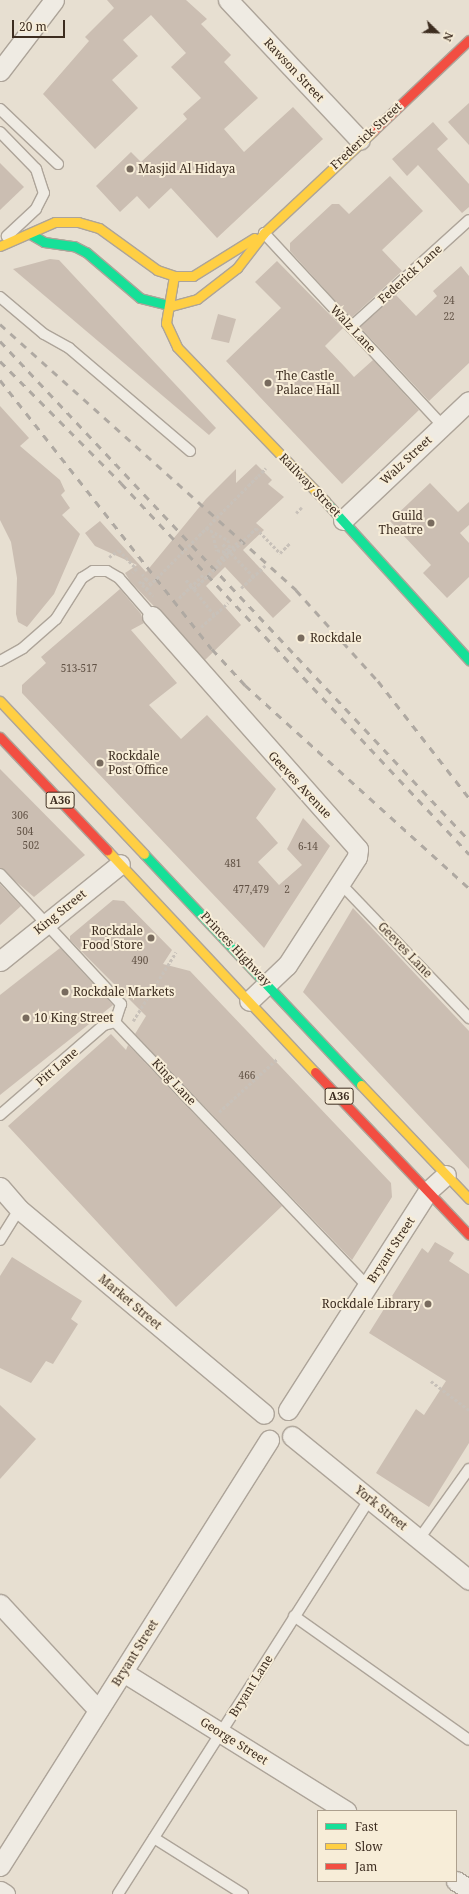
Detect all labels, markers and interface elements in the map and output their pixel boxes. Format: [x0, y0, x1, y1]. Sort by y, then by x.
scale bar [14, 12, 67, 38]
north arrow [417, 12, 457, 52]
text: 20 m [19, 18, 47, 35]
text: N [440, 30, 457, 44]
street label: Rawson Street [261, 35, 327, 105]
street label: Frederick Street [327, 99, 405, 173]
place label: Masjid Al Hidaya [138, 162, 235, 176]
marker: Masjid Al Hidaya [125, 164, 135, 174]
street label: Federick Lane [375, 242, 445, 306]
house number: 24 [443, 295, 455, 307]
street label: Walz Lane [327, 302, 379, 356]
house number: 22 [443, 311, 455, 323]
place label: The Castle Palace Hall [276, 369, 340, 397]
marker: The Castle Palace Hall [263, 378, 273, 388]
street label: Walz Street [377, 433, 435, 487]
street label: Railway Street [276, 450, 344, 520]
place label: Guild Theatre [379, 509, 423, 537]
marker: Guild Theatre [426, 518, 436, 528]
place label: Rockdale [310, 631, 362, 645]
marker: Rockdale [295, 632, 307, 644]
house number: 513-517 [61, 663, 97, 675]
place label: Rockdale Post Office [108, 749, 168, 777]
street label: Geeves Avenue [265, 749, 335, 821]
marker: Rockdale Post Office [95, 758, 105, 768]
road number: A36 [45, 791, 75, 809]
house number: 306 [12, 810, 28, 822]
house number: 504 [17, 826, 33, 838]
house number: 502 [23, 840, 39, 852]
house number: 6-14 [298, 841, 318, 853]
house number: 481 [225, 858, 241, 870]
house number: 477,479 [233, 884, 269, 896]
house number: 2 [284, 884, 290, 896]
street label: King Street [31, 887, 89, 937]
street label: Princes Highway [198, 909, 274, 989]
street label: Geeves Lane [375, 919, 435, 981]
place label: Rockdale Food Store [82, 924, 143, 952]
marker: Rockdale Food Store [146, 933, 156, 943]
house number: 490 [132, 955, 148, 967]
place label: Rockdale Markets [73, 985, 174, 999]
marker: Rockdale Markets [60, 987, 70, 997]
place label: 10 King Street [34, 1011, 114, 1025]
marker: 10 King Street [21, 1013, 31, 1023]
street label: Pitt Lane [33, 1045, 81, 1089]
street label: King Lane [149, 1056, 199, 1108]
house number: 466 [239, 1070, 255, 1082]
road number: A36 [324, 1087, 354, 1105]
street label: Bryant Street [364, 1214, 418, 1286]
street label: Market Street [96, 1272, 164, 1332]
place label: Rockdale Library [322, 1297, 420, 1311]
marker: Rockdale Library [423, 1299, 433, 1309]
street label: York Street [352, 1483, 410, 1533]
street label: Bryant Street [109, 1617, 161, 1689]
street label: Bryant Lane [226, 1652, 276, 1720]
street label: George Street [198, 1714, 270, 1768]
legend [317, 1810, 457, 1882]
text: Fast [355, 1818, 378, 1835]
text: Slow [355, 1838, 383, 1855]
text: Jam [355, 1858, 377, 1875]

